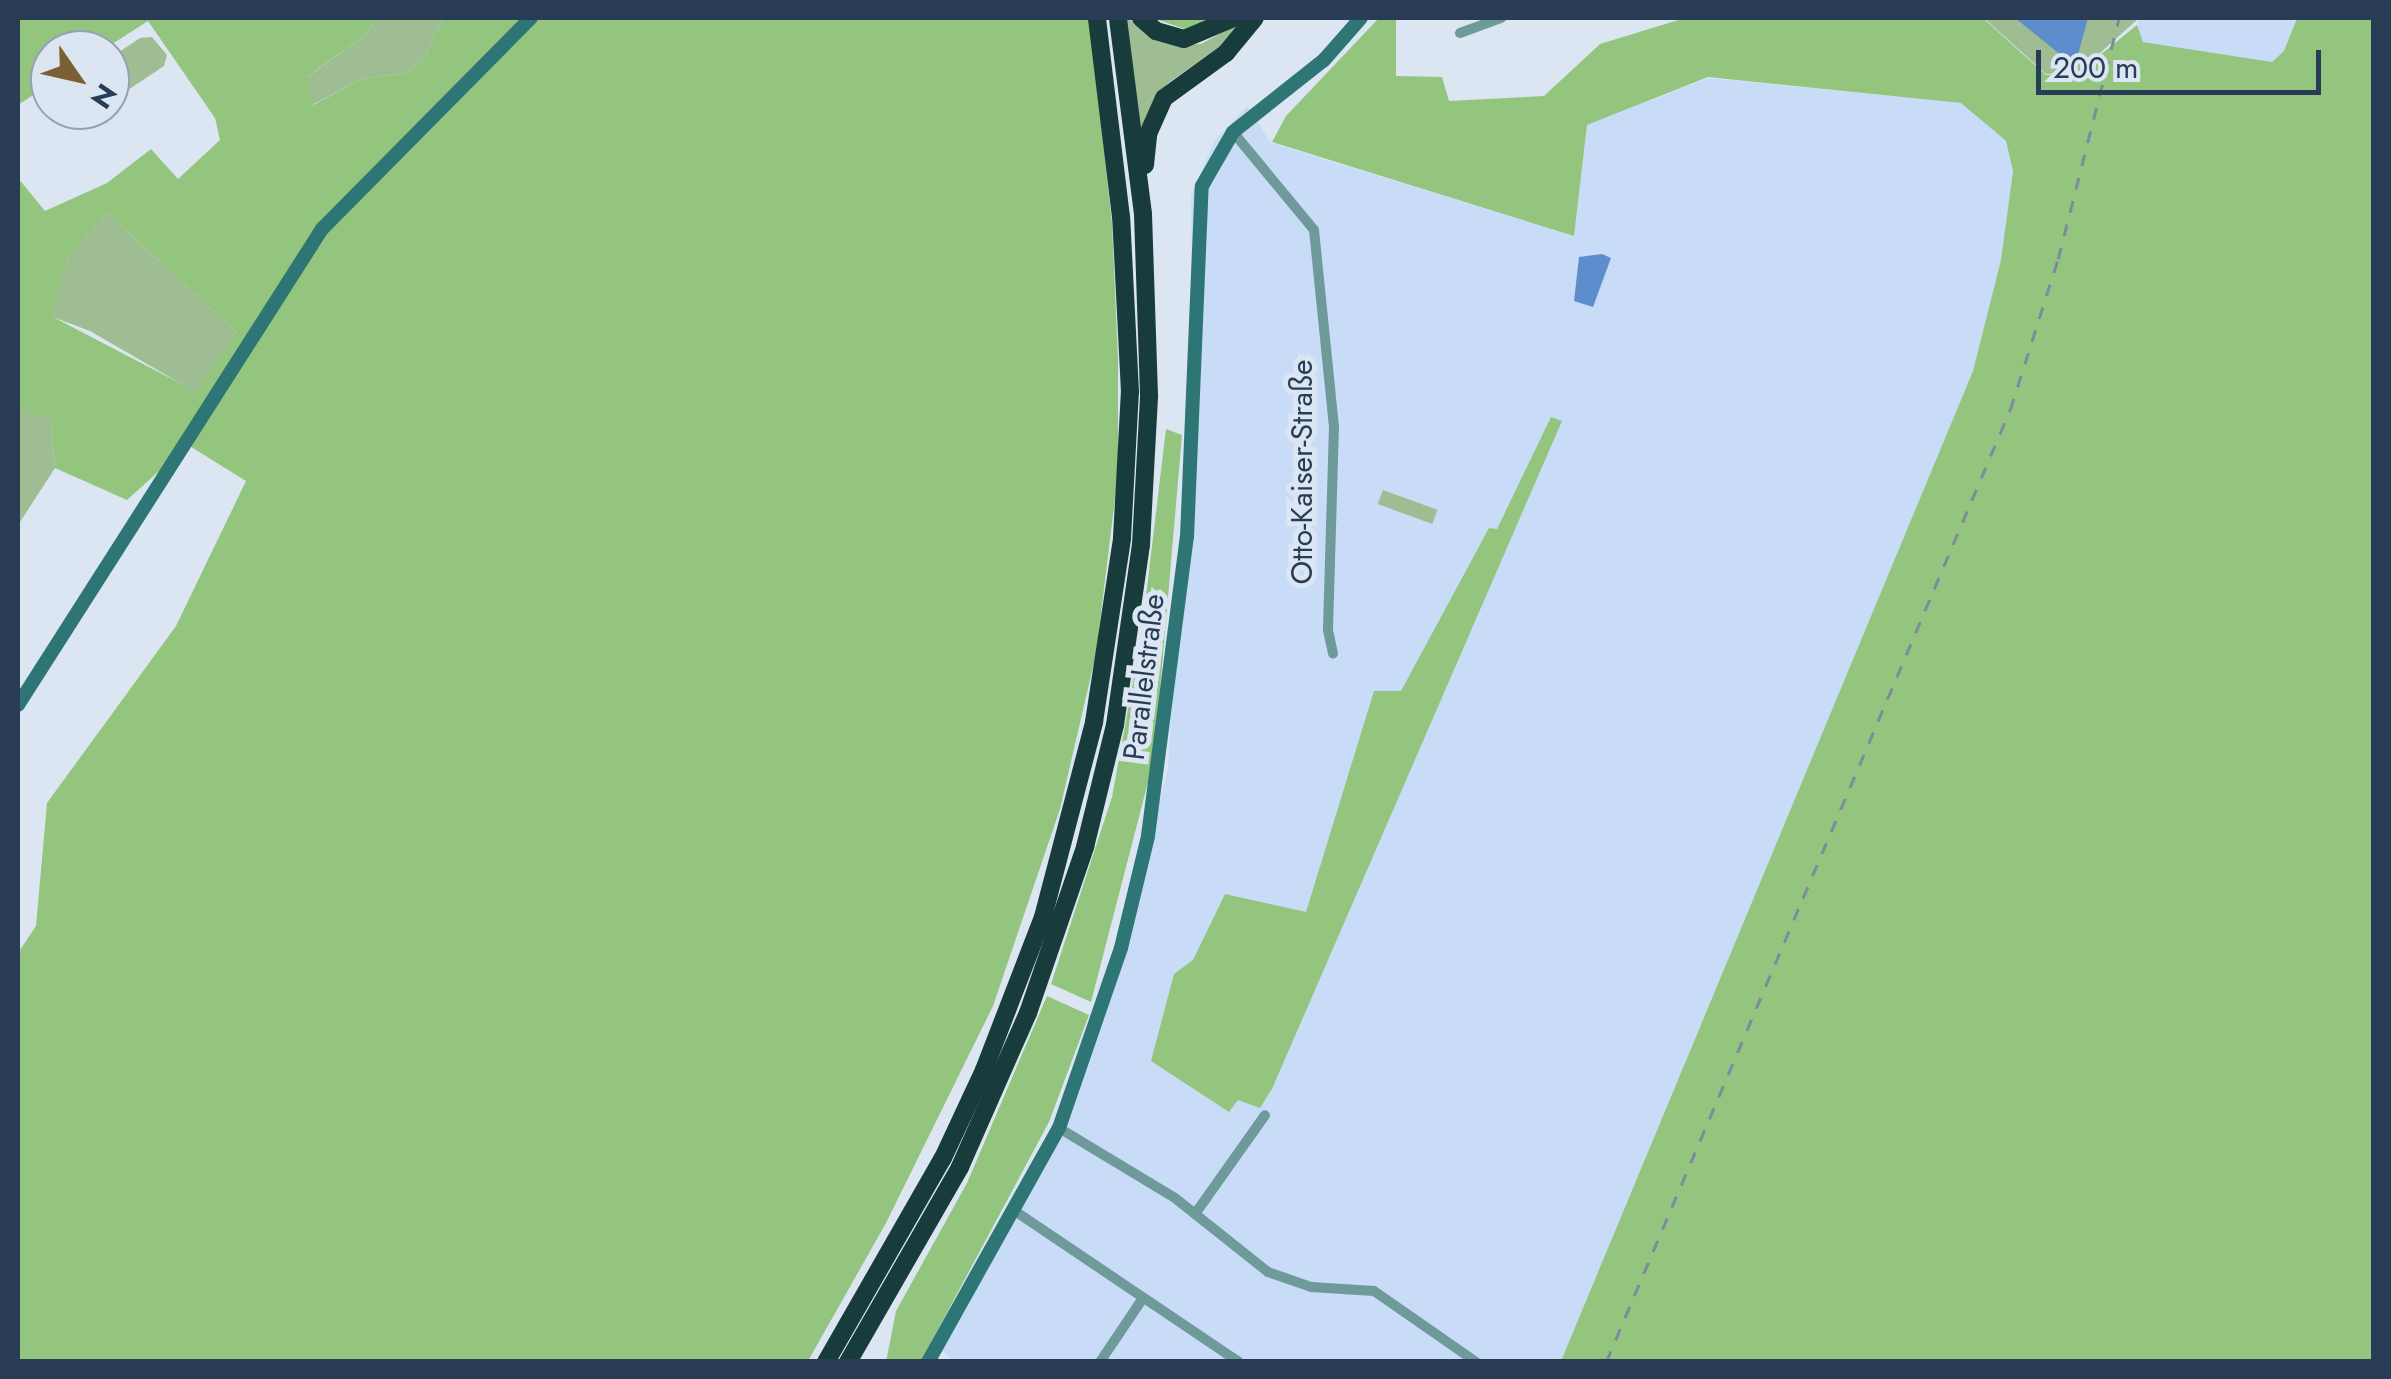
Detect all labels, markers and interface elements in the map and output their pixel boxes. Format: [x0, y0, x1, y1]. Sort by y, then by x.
north arrow [30, 30, 130, 130]
scale bar [2041, 30, 2326, 92]
text: 200 m [2053, 46, 2138, 89]
text: N [80, 75, 127, 117]
street label: Otto-Kaiser-Straße [1284, 360, 1320, 584]
street label: Parallelstraße [1116, 592, 1172, 762]

